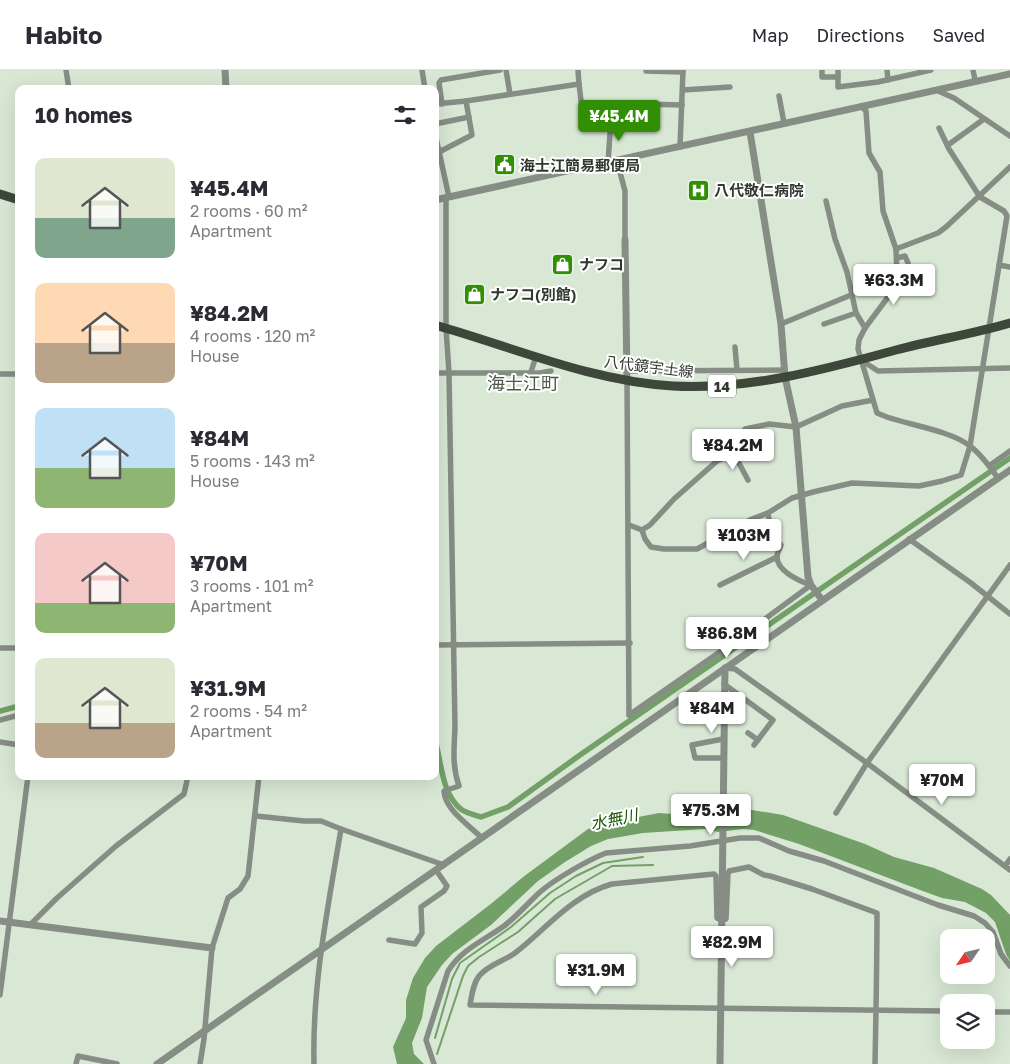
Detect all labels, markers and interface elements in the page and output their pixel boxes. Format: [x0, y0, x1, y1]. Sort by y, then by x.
text: Habito [25, 20, 103, 49]
text: Map [752, 24, 788, 46]
text: Directions [816, 24, 904, 46]
text: Saved [932, 24, 985, 46]
pin: ¥45.4M [578, 100, 660, 142]
icon: filters [391, 101, 419, 129]
text: 10 homes [35, 102, 133, 128]
text: ¥45.4M [589, 106, 649, 126]
public building icon: 海士江簡易郵便局 [492, 153, 516, 177]
place label: 海士江簡易郵便局 [520, 156, 640, 174]
text: ¥45.4M [190, 175, 268, 201]
icon: home [75, 178, 135, 238]
hospital icon: 八代敬仁病院 [686, 178, 710, 202]
place label: 八代敬仁病院 [714, 181, 804, 199]
text: 2 rooms · 60 m² [190, 201, 308, 221]
text: Apartment [190, 221, 272, 241]
shop icon: ナフコ [551, 252, 575, 276]
place label: ナフコ [579, 255, 624, 273]
pin: ¥63.3M [853, 264, 935, 306]
text: ¥63.3M [864, 270, 924, 290]
shop icon: ナフコ(別館) [462, 282, 486, 306]
place label: ナフコ(別館) [490, 285, 576, 303]
text: ¥84.2M [190, 300, 269, 326]
icon: home [75, 303, 135, 363]
text: 4 rooms · 120 m² [190, 326, 315, 346]
text: House [190, 346, 239, 366]
street label: 八代鏡宇土線 [603, 352, 695, 380]
district label: 海士江町 [487, 372, 559, 394]
road number: 14 [708, 374, 736, 398]
text: ¥84M [190, 425, 249, 451]
icon: home [75, 428, 135, 488]
pin: ¥84.2M [692, 428, 774, 471]
text: ¥84.2M [703, 435, 763, 455]
text: 5 rooms · 143 m² [190, 451, 315, 471]
text: House [190, 471, 239, 491]
pin: ¥103M [709, 518, 779, 561]
text: ¥103M [717, 525, 771, 545]
text: ¥70M [190, 550, 248, 576]
icon: home [75, 553, 135, 613]
text: 3 rooms · 101 m² [190, 576, 313, 596]
text: Apartment [190, 596, 272, 616]
pin: ¥86.8M [686, 616, 768, 659]
text: ¥86.8M [697, 623, 757, 643]
text: ¥31.9M [190, 675, 266, 701]
icon: home [75, 678, 135, 738]
pin: ¥84M [682, 692, 742, 734]
text: ¥84M [689, 698, 735, 718]
text: 2 rooms · 54 m² [190, 701, 307, 721]
text: Apartment [190, 721, 272, 741]
pin: ¥70M [912, 764, 972, 806]
text: ¥70M [920, 770, 964, 790]
pin: ¥75.3M [670, 794, 752, 836]
text: ¥75.3M [682, 800, 740, 820]
water label: 水無川 [588, 804, 642, 834]
pin: ¥82.9M [691, 926, 773, 968]
north arrow [940, 929, 995, 984]
map controls [940, 929, 995, 1049]
text: ¥82.9M [702, 932, 762, 952]
pin: ¥31.9M [555, 954, 637, 996]
text: ¥31.9M [567, 960, 625, 980]
button: layers [940, 994, 995, 1049]

